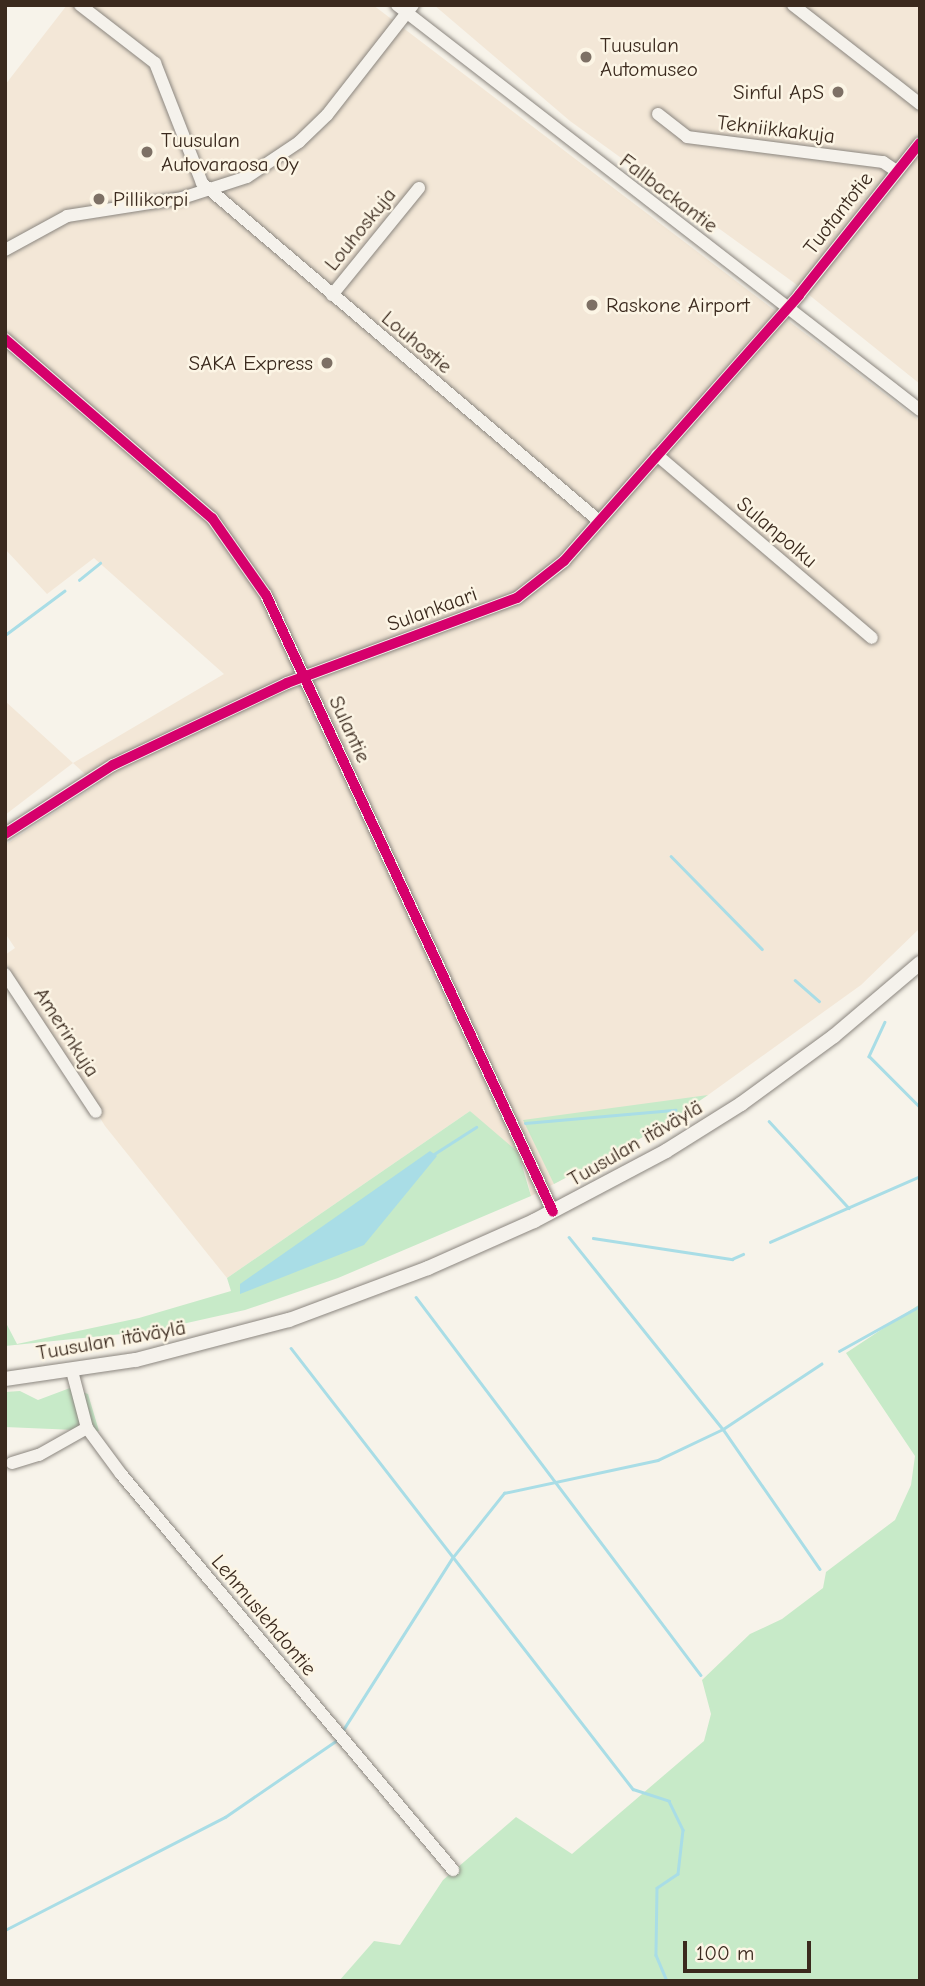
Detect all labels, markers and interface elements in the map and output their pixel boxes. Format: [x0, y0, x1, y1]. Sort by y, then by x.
place label: Tuusulan Automuseo [600, 32, 698, 82]
marker: Tuusulan Automuseo [578, 49, 594, 65]
place label: Sinful ApS [733, 79, 824, 105]
marker: Sinful ApS [830, 84, 846, 100]
street label: Tekniikkakuja [716, 109, 836, 149]
place label: Tuusulan Autovaraosa Oy [161, 127, 299, 177]
marker: Tuusulan Autovaraosa Oy [139, 144, 155, 160]
street label: Fallbackantie [615, 148, 723, 238]
street label: Tuotantotie [798, 167, 878, 259]
street label: Louhoskuja [319, 182, 401, 276]
place label: Pillikorpi [113, 186, 189, 212]
marker: Pillikorpi [91, 191, 107, 207]
place label: Raskone Airport [606, 292, 750, 318]
marker: Raskone Airport [584, 297, 600, 313]
street label: Louhostie [377, 305, 457, 379]
place label: SAKA Express [189, 350, 313, 376]
marker: SAKA Express [319, 355, 335, 371]
street label: Sulanpolku [732, 491, 822, 573]
street label: Sulankaari [384, 581, 480, 637]
street label: Sulantie [324, 692, 376, 766]
street label: Amerinkuja [29, 983, 105, 1081]
street label: Tuusulan itäväylä [563, 1094, 707, 1192]
street label: Tuusulan itäväylä [34, 1314, 188, 1366]
street label: Lehmuslehdontie [206, 1549, 322, 1681]
scale bar [687, 1926, 815, 1970]
text: 100 m [696, 1941, 754, 1965]

